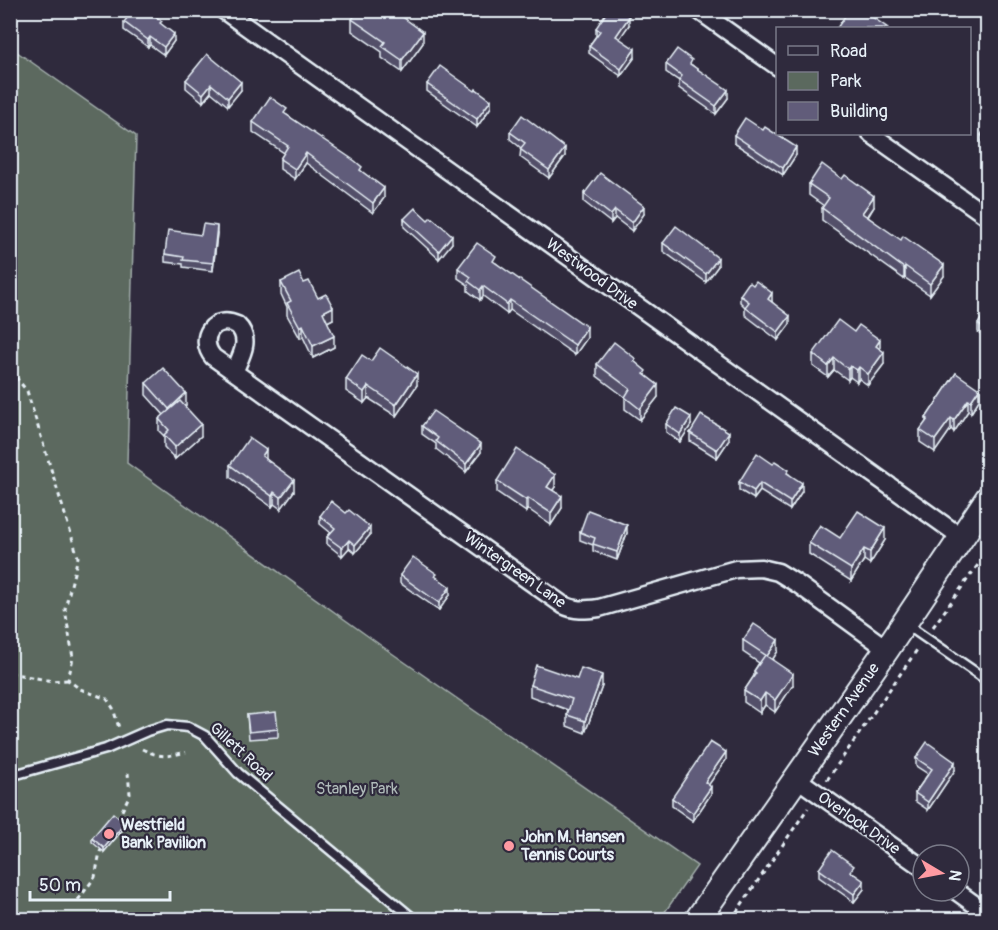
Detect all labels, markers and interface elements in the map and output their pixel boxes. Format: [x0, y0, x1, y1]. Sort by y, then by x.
legend [776, 27, 971, 135]
text: Road [830, 40, 867, 63]
text: Park [830, 70, 862, 93]
text: Building [830, 100, 888, 123]
street label: Westwood Drive [542, 234, 642, 314]
street label: Wintergreen Lane [460, 527, 570, 613]
street label: Western Avenue [804, 659, 884, 761]
street label: Gillett Road [205, 718, 277, 786]
park label: Stanley Park [316, 779, 398, 799]
street label: Overlook Drive [814, 787, 904, 859]
place label: Westfield Bank Pavilion [121, 815, 206, 853]
marker: Westfield Bank Pavilion [102, 827, 116, 841]
place label: John M. Hansen Tennis Courts [520, 827, 625, 865]
marker: John M. Hansen Tennis Courts [502, 839, 516, 853]
north arrow [911, 843, 971, 903]
scale bar [30, 864, 170, 902]
text: N [944, 868, 966, 883]
text: 50 m [39, 874, 81, 897]

